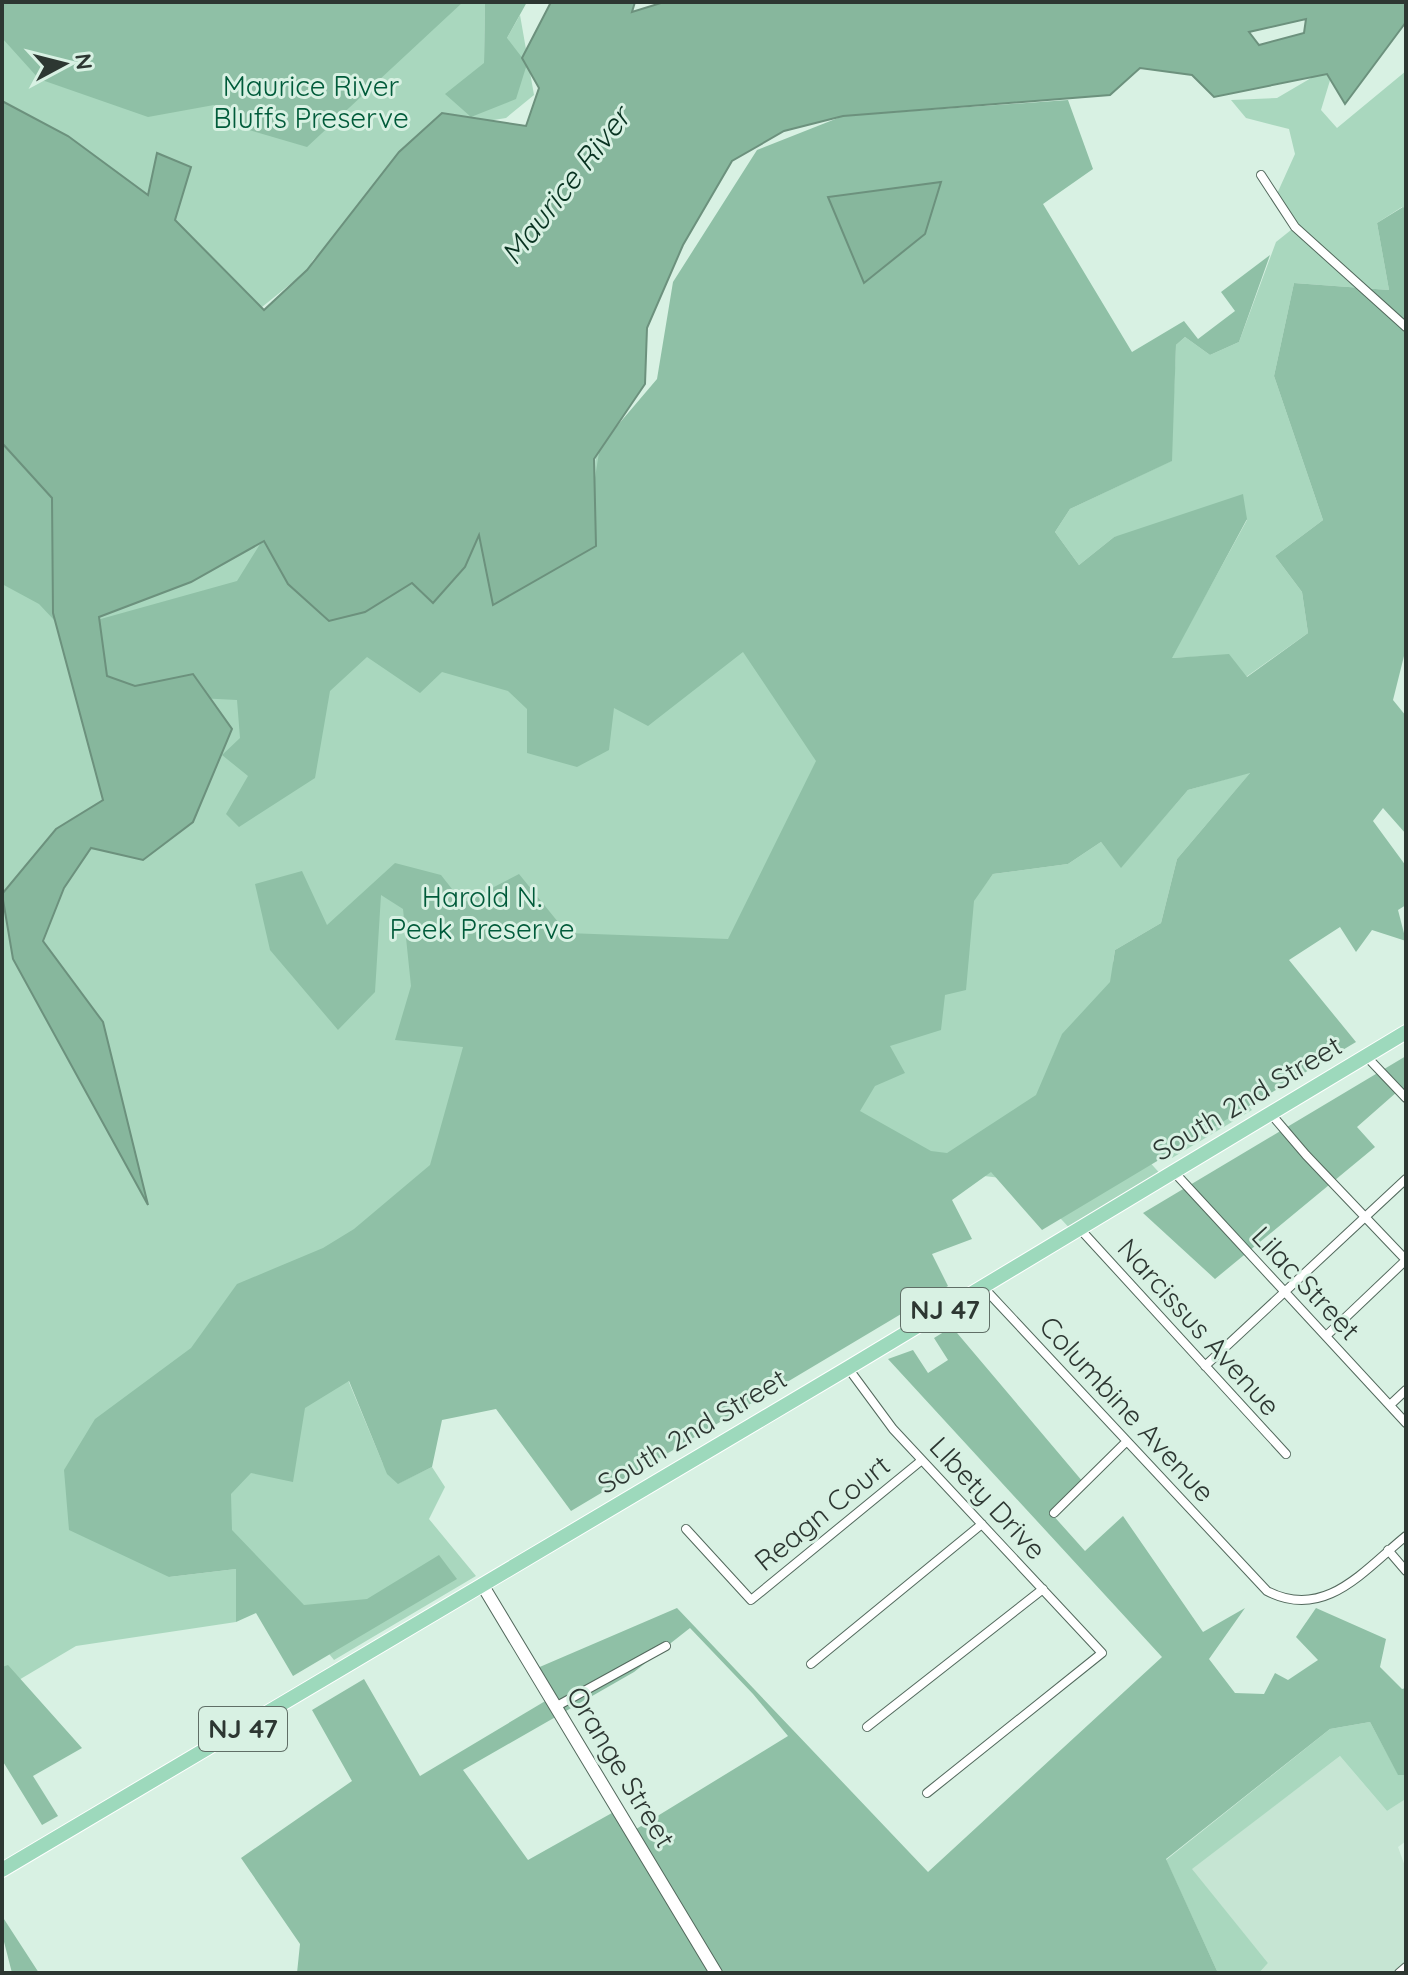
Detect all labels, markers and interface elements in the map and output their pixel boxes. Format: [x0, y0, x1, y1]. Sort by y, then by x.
north arrow [24, 24, 104, 104]
text: N [69, 52, 99, 71]
park label: Maurice River Bluffs Preserve [213, 68, 409, 135]
water label: Maurice River [492, 96, 641, 272]
park label: Harold N. Peek Preserve [390, 879, 574, 946]
street label: South 2nd Street [1146, 1027, 1348, 1168]
street label: Lilac Street [1245, 1218, 1368, 1347]
street label: Narcissus Avenue [1111, 1231, 1288, 1423]
road number: NJ 47 [901, 1288, 989, 1332]
street label: Columbine Avenue [1032, 1308, 1222, 1509]
street label: South 2nd Street [591, 1360, 793, 1501]
street label: LIbety Drive [923, 1429, 1054, 1566]
street label: Reagn Court [747, 1447, 897, 1578]
street label: Orange Street [560, 1680, 683, 1854]
road number: NJ 47 [199, 1707, 287, 1751]

